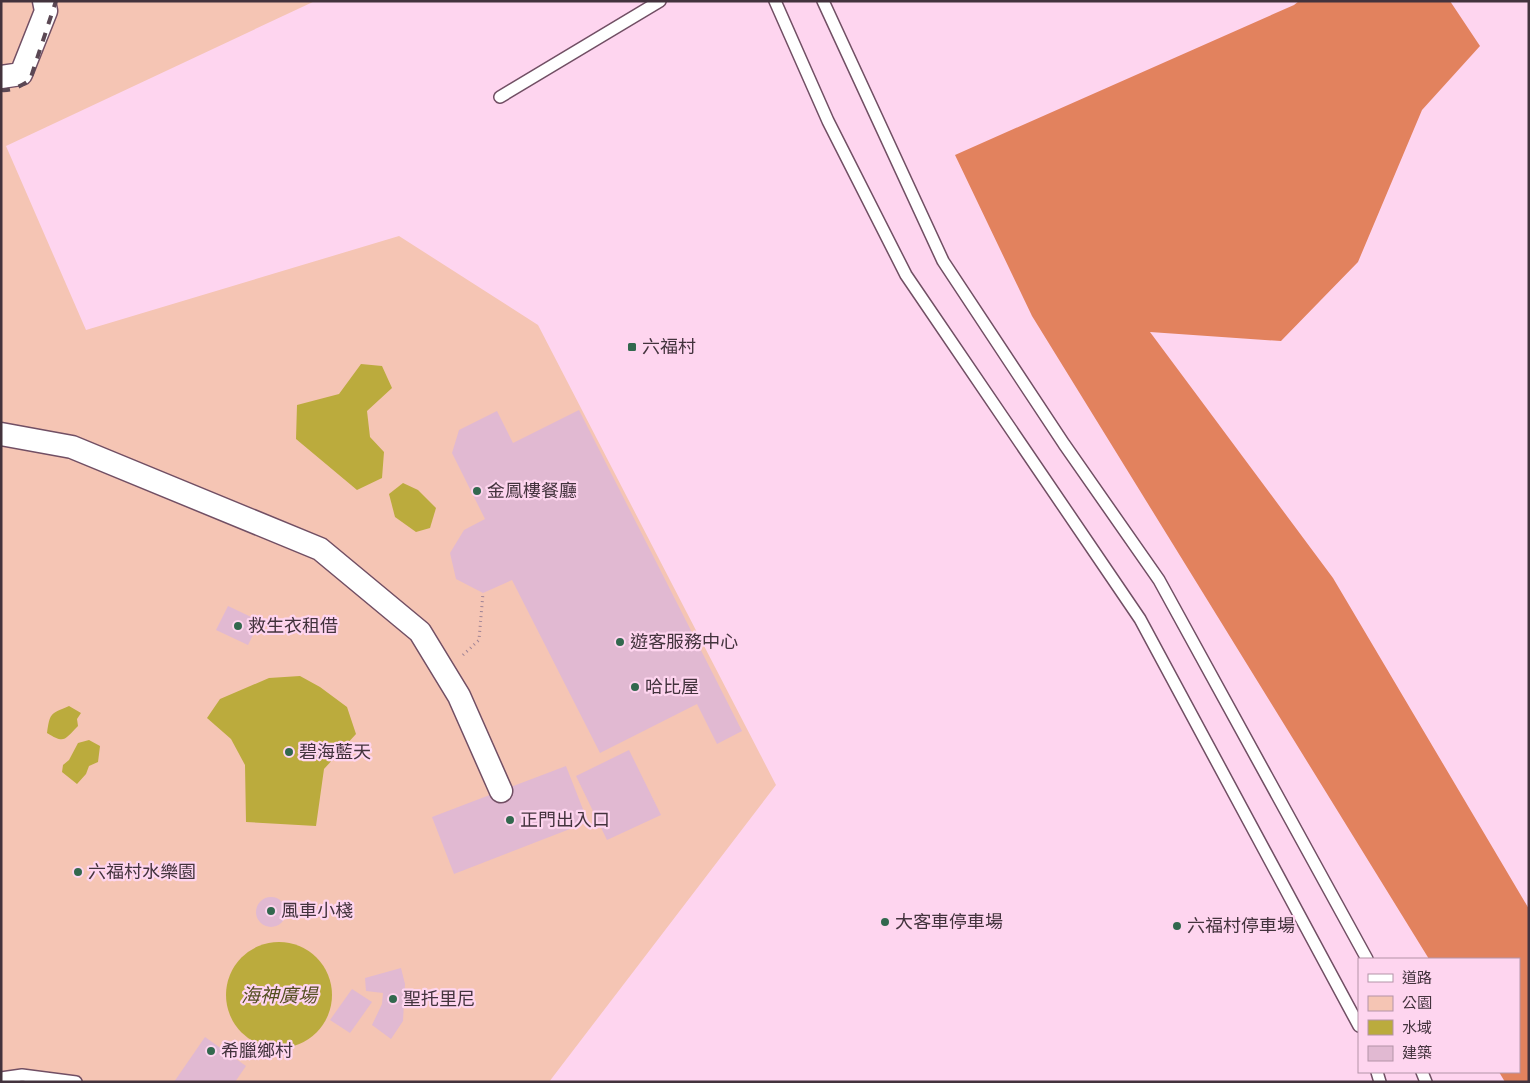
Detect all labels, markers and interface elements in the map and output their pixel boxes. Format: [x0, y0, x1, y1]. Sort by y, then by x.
place label: 六福村 [642, 337, 696, 357]
marker: 六福村 [626, 341, 638, 353]
place label: 金鳳樓餐廳 [487, 481, 577, 501]
marker: 金鳳樓餐廳 [471, 485, 483, 497]
place label: 救生衣租借 [248, 616, 338, 636]
marker: 救生衣租借 [232, 620, 244, 632]
place label: 遊客服務中心 [630, 632, 738, 652]
marker: 遊客服務中心 [614, 636, 626, 648]
place label: 哈比屋 [645, 677, 699, 697]
marker: 哈比屋 [629, 681, 641, 693]
place label: 碧海藍天 [299, 742, 371, 762]
marker: 碧海藍天 [283, 746, 295, 758]
place label: 正門出入口 [520, 810, 610, 830]
marker: 正門出入口 [504, 814, 516, 826]
place label: 六福村水樂園 [88, 862, 196, 882]
marker: 六福村水樂園 [72, 866, 84, 878]
place label: 風車小棧 [281, 901, 353, 921]
marker: 風車小棧 [265, 905, 277, 917]
place label: 大客車停車場 [895, 912, 1003, 932]
marker: 大客車停車場 [879, 916, 891, 928]
place label: 六福村停車場 [1187, 916, 1295, 936]
marker: 六福村停車場 [1171, 920, 1183, 932]
legend [1358, 958, 1520, 1073]
text: 道路 [1402, 970, 1432, 986]
water label: 海神廣場 [241, 985, 319, 1006]
place label: 聖托里尼 [403, 989, 475, 1009]
marker: 聖托里尼 [387, 993, 399, 1005]
text: 公園 [1402, 995, 1432, 1011]
text: 水域 [1402, 1020, 1432, 1036]
place label: 希臘鄉村 [221, 1041, 293, 1061]
marker: 希臘鄉村 [205, 1045, 217, 1057]
text: 建築 [1402, 1045, 1432, 1061]

